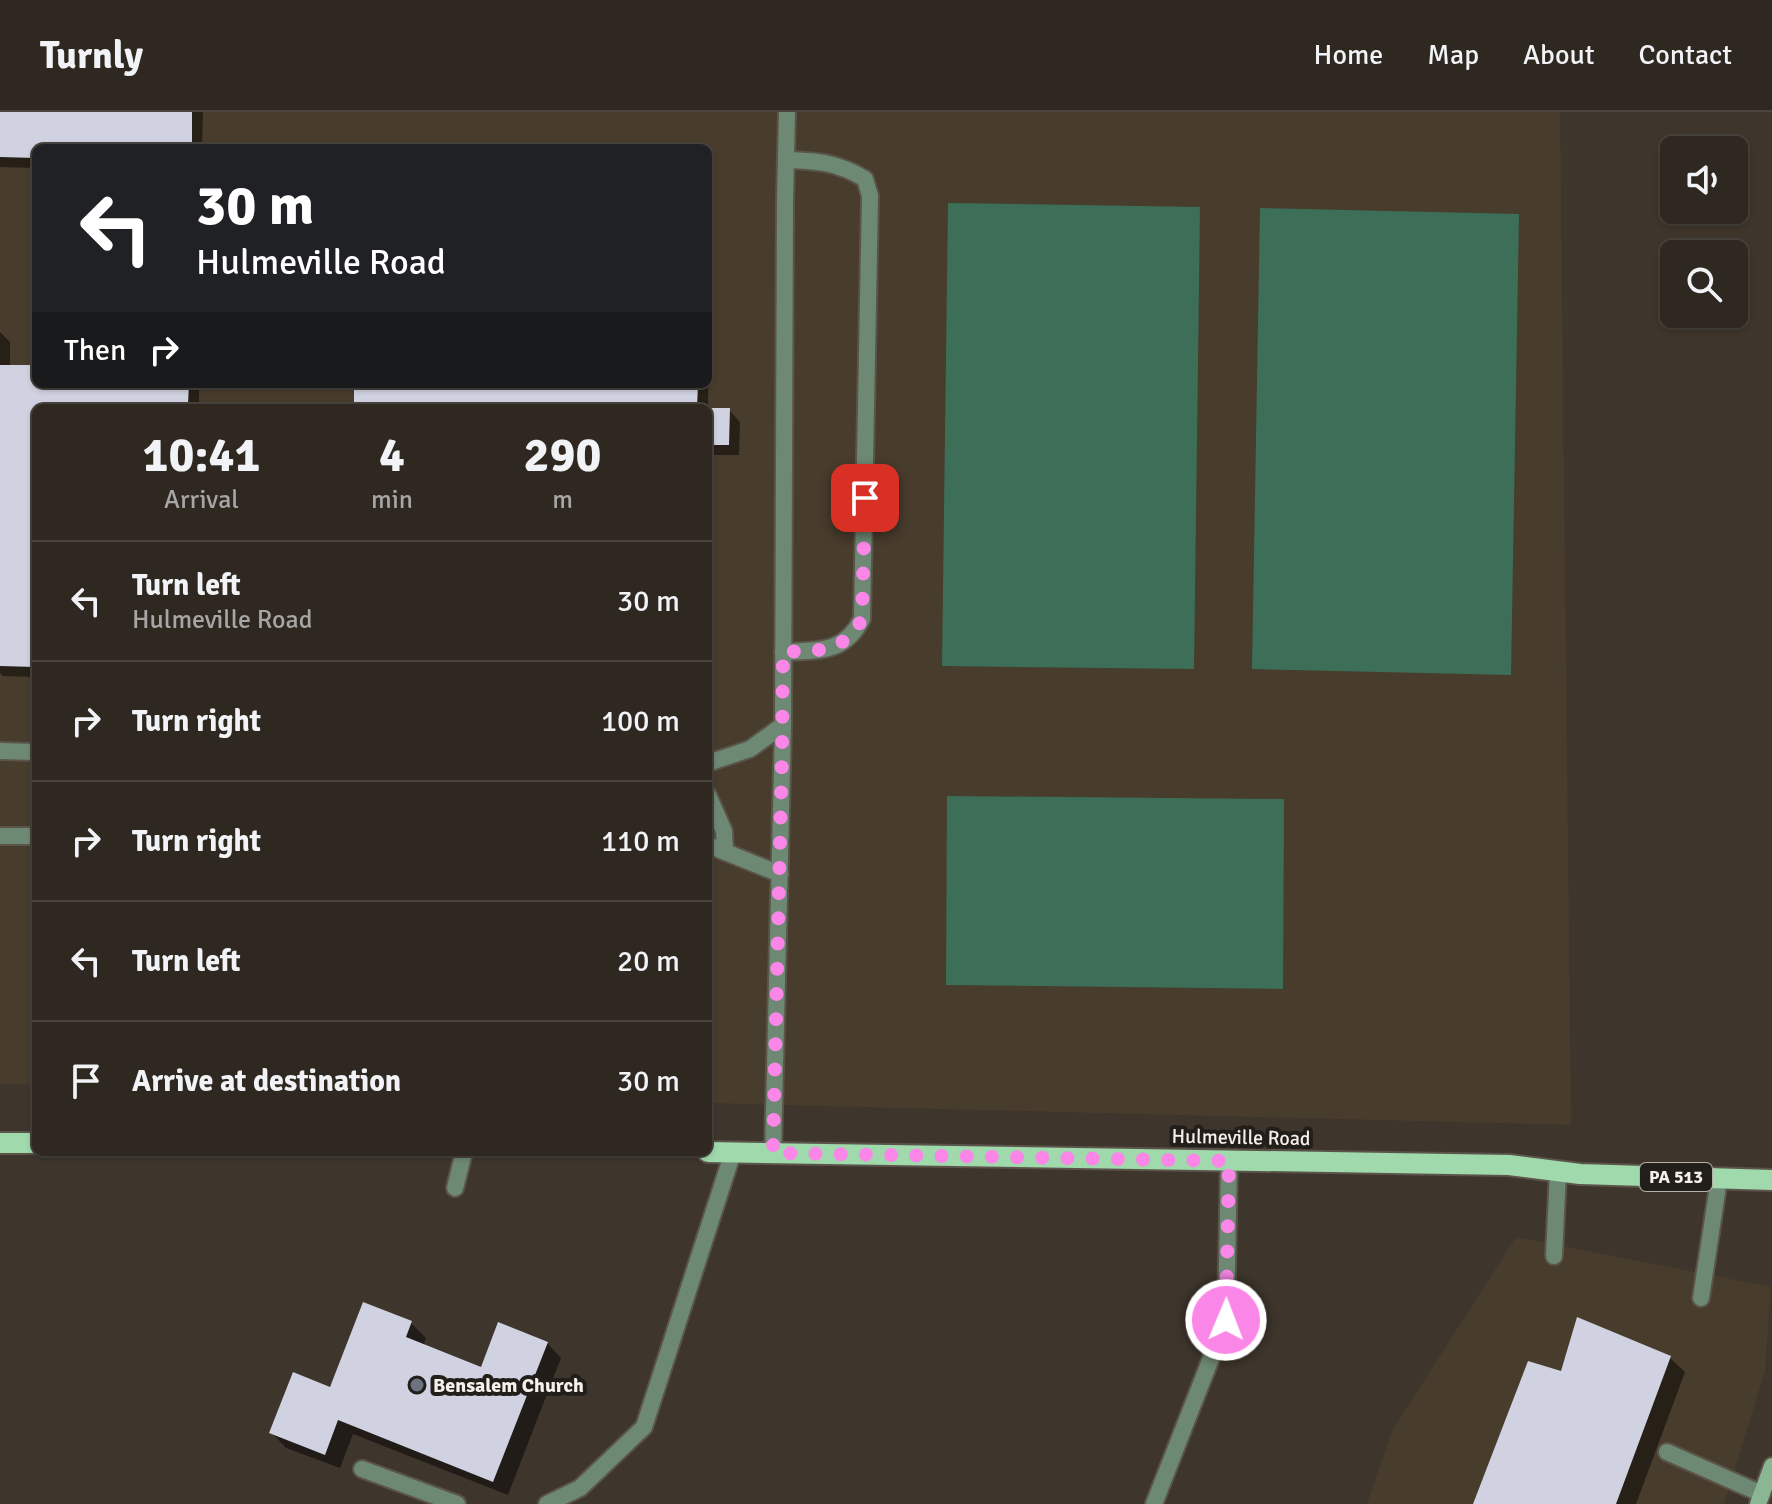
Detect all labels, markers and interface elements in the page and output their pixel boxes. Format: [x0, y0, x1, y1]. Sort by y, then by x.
text: Turnly [40, 32, 143, 79]
text: Home [1314, 38, 1383, 72]
text: Map [1427, 38, 1479, 72]
text: About [1523, 38, 1595, 72]
text: Contact [1639, 38, 1732, 72]
map controls [1660, 136, 1748, 328]
button: sound [1660, 136, 1748, 224]
text: 30 m [196, 171, 314, 240]
icon: left [64, 176, 168, 280]
text: Hulmeville Road [196, 240, 446, 285]
button: search [1660, 240, 1748, 328]
icon: right [142, 328, 186, 372]
text: Then [64, 332, 126, 369]
text: 10:41 [143, 426, 260, 485]
text: 4 [379, 426, 405, 485]
text: 290 [524, 426, 601, 485]
pin [831, 464, 899, 532]
icon: arrive [843, 476, 887, 520]
text: Arrival [164, 484, 239, 516]
text: min [371, 484, 413, 516]
text: m [552, 484, 573, 516]
text: Turn left [132, 567, 241, 604]
icon: left [64, 579, 108, 623]
text: 30 m [617, 583, 680, 620]
text: Hulmeville Road [132, 604, 312, 636]
icon: right [64, 699, 108, 743]
text: Turn right [132, 703, 261, 740]
text: 100 m [601, 703, 680, 740]
icon: right [64, 819, 108, 863]
text: Turn right [132, 823, 261, 860]
text: 110 m [601, 823, 680, 860]
icon: left [64, 939, 108, 983]
text: Turn left [132, 943, 241, 980]
text: 20 m [617, 943, 680, 980]
icon: arrive [64, 1059, 108, 1103]
text: Arrive at destination [132, 1063, 401, 1100]
text: 30 m [617, 1063, 680, 1100]
street label: Hulmeville Road [1171, 1124, 1311, 1151]
road number: PA 513 [1640, 1163, 1712, 1191]
position arrow [1184, 1278, 1268, 1362]
place label: Bensalem Church [433, 1373, 584, 1398]
marker: Bensalem Church [408, 1376, 426, 1394]

